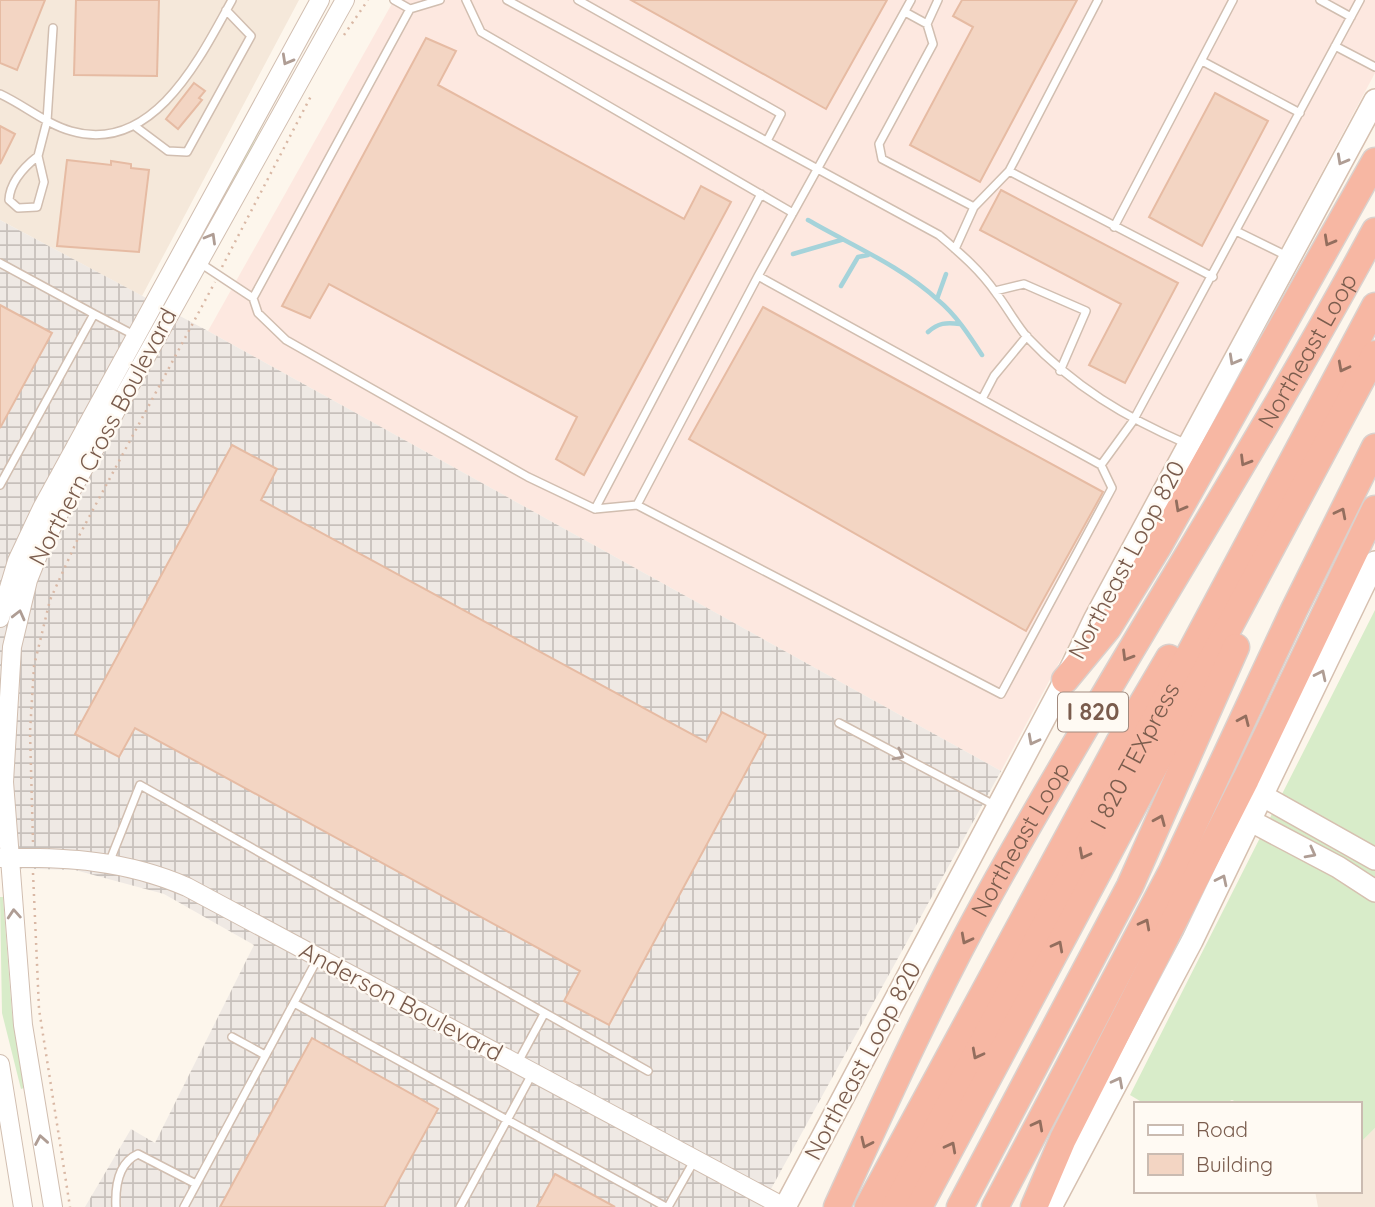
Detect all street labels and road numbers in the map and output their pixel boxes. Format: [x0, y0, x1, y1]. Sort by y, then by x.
street label: Northeast Loop [1251, 268, 1363, 433]
street label: Northern Cross Boulevard [21, 303, 183, 570]
street label: Northeast Loop 820 [1061, 455, 1191, 664]
street label: I 820 TEXpress [1083, 677, 1186, 834]
road number: I 820 [1058, 692, 1128, 732]
street label: Northeast Loop [964, 756, 1076, 922]
street label: Anderson Boulevard [295, 935, 508, 1067]
street label: Northeast Loop 820 [797, 956, 927, 1165]

